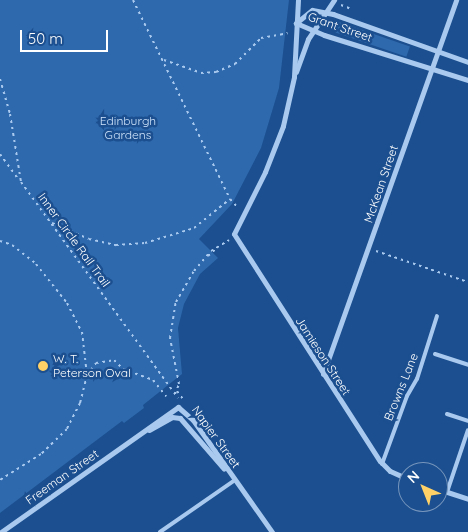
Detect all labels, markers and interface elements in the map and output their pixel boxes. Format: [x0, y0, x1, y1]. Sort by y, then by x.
street label: Grant Street [306, 9, 374, 45]
scale bar [22, 20, 110, 52]
text: 50 m [28, 29, 63, 48]
park label: Edinburgh Gardens [100, 114, 156, 142]
street label: McKean Street [361, 143, 401, 225]
street label: Inner Circle Rail Trail [35, 190, 113, 290]
street label: Jamieson Street [292, 314, 354, 398]
street label: Browns Lane [381, 351, 421, 423]
place label: W. T. Peterson Oval [53, 352, 131, 380]
marker: W. T. Peterson Oval [37, 360, 49, 372]
street label: Napier Street [189, 403, 243, 471]
street label: Freeman Street [23, 446, 101, 508]
north arrow [398, 462, 448, 512]
text: N [403, 467, 423, 487]

